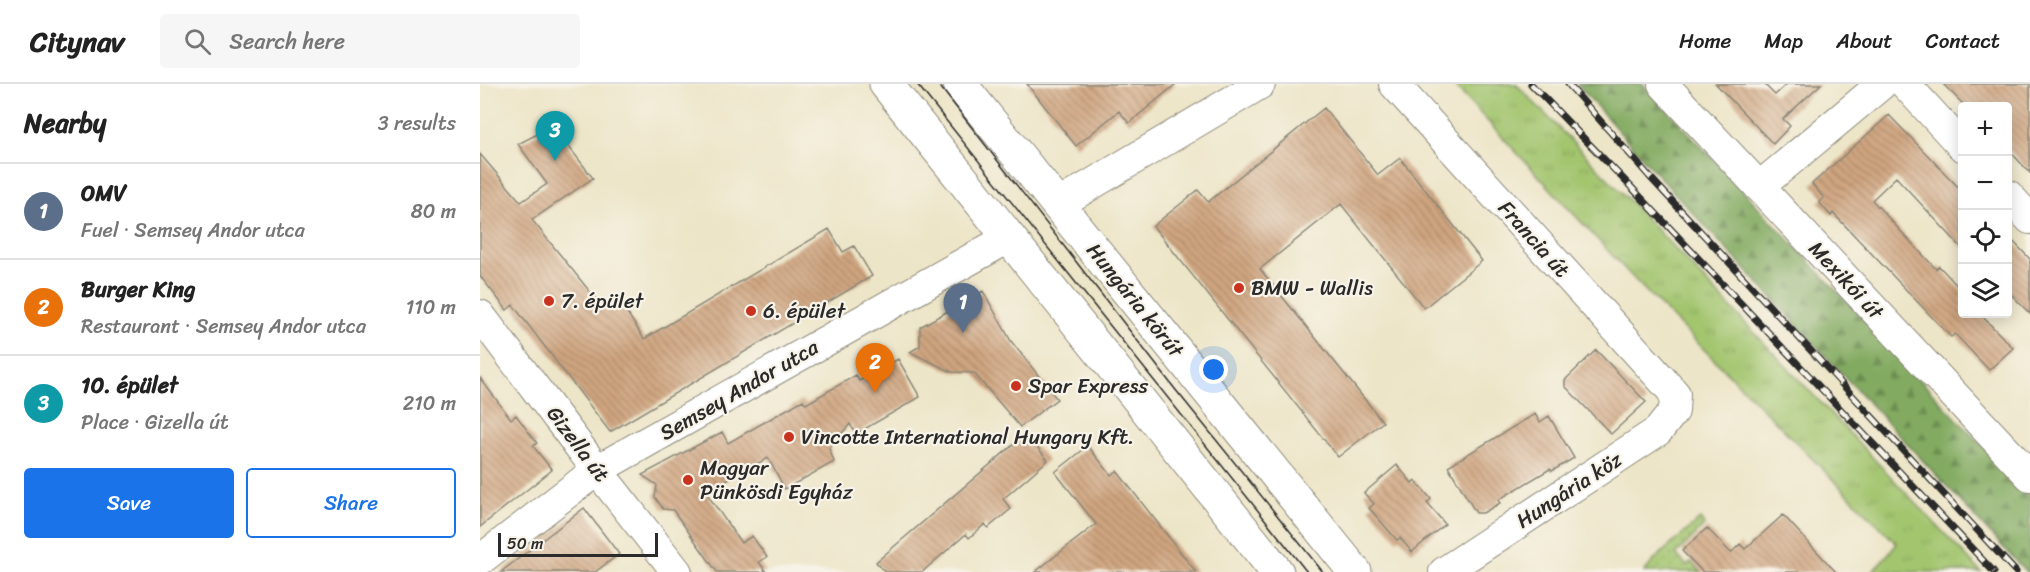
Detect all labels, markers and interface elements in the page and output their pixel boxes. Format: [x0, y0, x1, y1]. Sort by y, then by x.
search box [160, 14, 580, 68]
text: Citynav [30, 17, 124, 66]
text: Search here [229, 22, 345, 61]
text: Home [1679, 22, 1731, 60]
text: Map [1764, 22, 1803, 60]
text: About [1836, 22, 1893, 60]
text: Contact [1926, 22, 2000, 60]
icon: search [181, 25, 214, 58]
text: Nearby [24, 100, 106, 146]
map controls [1958, 102, 2012, 318]
button: + [1958, 102, 2012, 156]
text: 3 results [378, 106, 456, 141]
pin: 3 [536, 112, 574, 161]
button: − [1958, 156, 2012, 210]
text: OMV [81, 174, 126, 213]
street label: Francia út [1488, 191, 1580, 287]
text: 1 [39, 194, 48, 229]
text: 80 m [411, 194, 456, 229]
button: locate [1958, 210, 2012, 264]
text: Fuel · Semsey Andor utca [81, 213, 305, 248]
street label: Mexikói út [1799, 231, 1894, 330]
street label: Hungária körút [1076, 234, 1195, 367]
button: layers [1958, 264, 2012, 318]
place label: BMW - Wallis [1251, 269, 1373, 307]
text: Burger King [81, 270, 195, 309]
marker: BMW - Wallis [1232, 281, 1246, 295]
place label: 7. épület [561, 282, 645, 320]
pin: 1 [944, 284, 982, 333]
text: 2 [38, 290, 49, 325]
text: 110 m [406, 290, 456, 325]
place label: 6. épület [763, 292, 847, 330]
marker: 7. épület [542, 294, 556, 308]
marker: 6. épület [744, 304, 758, 318]
text: Restaurant · Semsey Andor utca [81, 309, 366, 344]
street label: Semsey Andor utca [652, 329, 826, 451]
pin: 2 [856, 344, 894, 393]
your location [1199, 355, 1228, 384]
text: 10. épület [81, 366, 178, 405]
place label: Spar Express [1028, 367, 1148, 405]
marker: Spar Express [1009, 379, 1023, 393]
text: 3 [38, 386, 49, 421]
text: 210 m [403, 386, 456, 421]
street label: Gizella út [536, 397, 620, 491]
text: Place · Gizella út [81, 405, 229, 440]
place label: Vincotte International Hungary Kft. [801, 418, 1134, 456]
marker: Vincotte International Hungary Kft. [782, 430, 796, 444]
street label: Hungária köz [1508, 441, 1631, 539]
place label: Magyar Pünkösdi Egyház [700, 449, 854, 511]
button: Save [24, 468, 234, 538]
button: Share [246, 468, 456, 538]
marker: Magyar Pünkösdi Egyház [681, 473, 695, 487]
text: 50 m [507, 529, 543, 558]
scale bar [498, 530, 658, 558]

